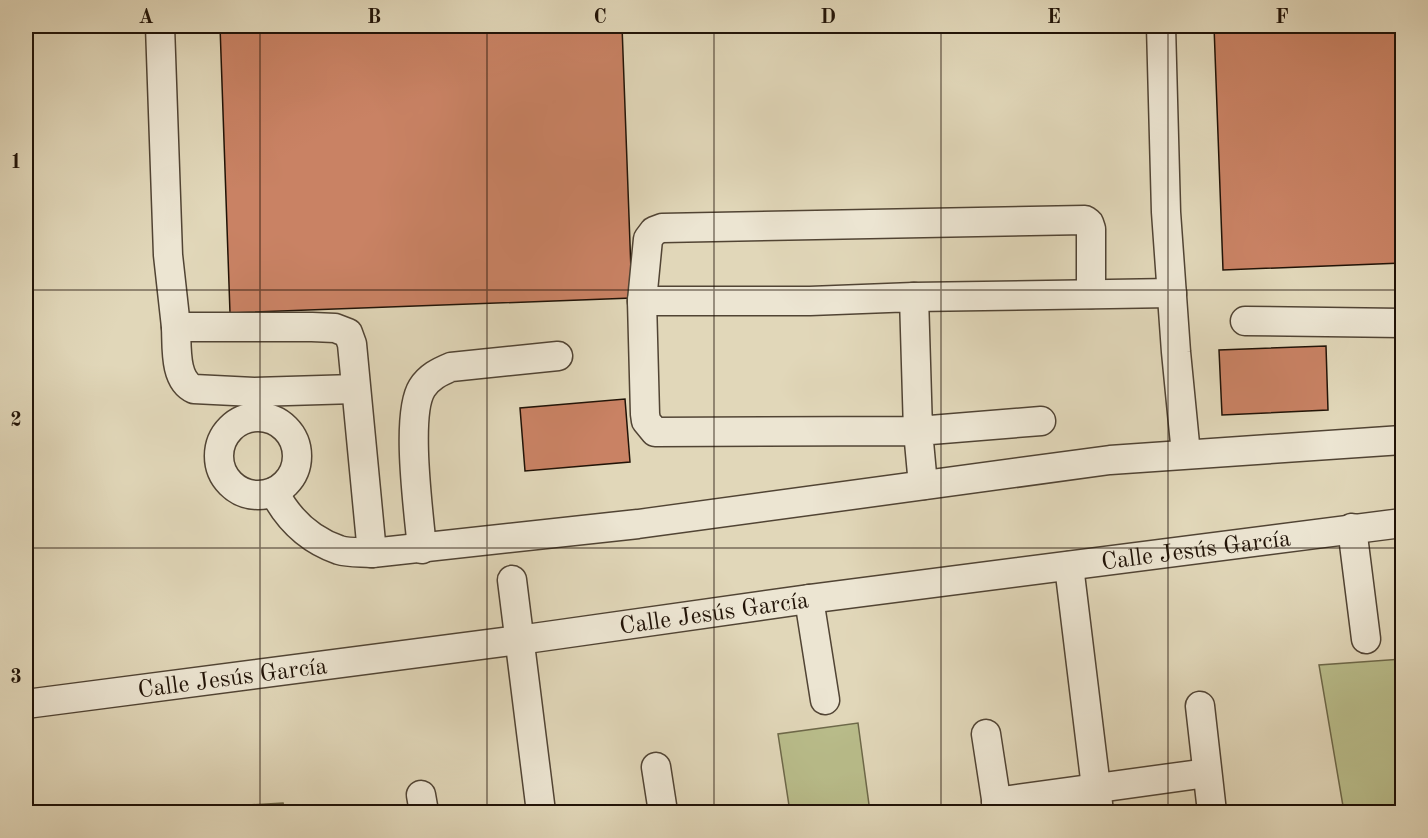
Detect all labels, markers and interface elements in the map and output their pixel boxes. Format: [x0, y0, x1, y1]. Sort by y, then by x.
text: A [138, 8, 154, 28]
text: B [367, 8, 381, 28]
text: C [593, 8, 607, 28]
text: D [820, 8, 836, 28]
text: E [1047, 8, 1061, 28]
text: F [1275, 8, 1289, 28]
text: 1 [10, 153, 22, 173]
text: 2 [10, 411, 22, 431]
street label: Calle Jesús García [1100, 527, 1292, 575]
street label: Calle Jesús García [618, 589, 811, 640]
street label: Calle Jesús García [136, 655, 329, 703]
text: 3 [10, 668, 22, 688]

